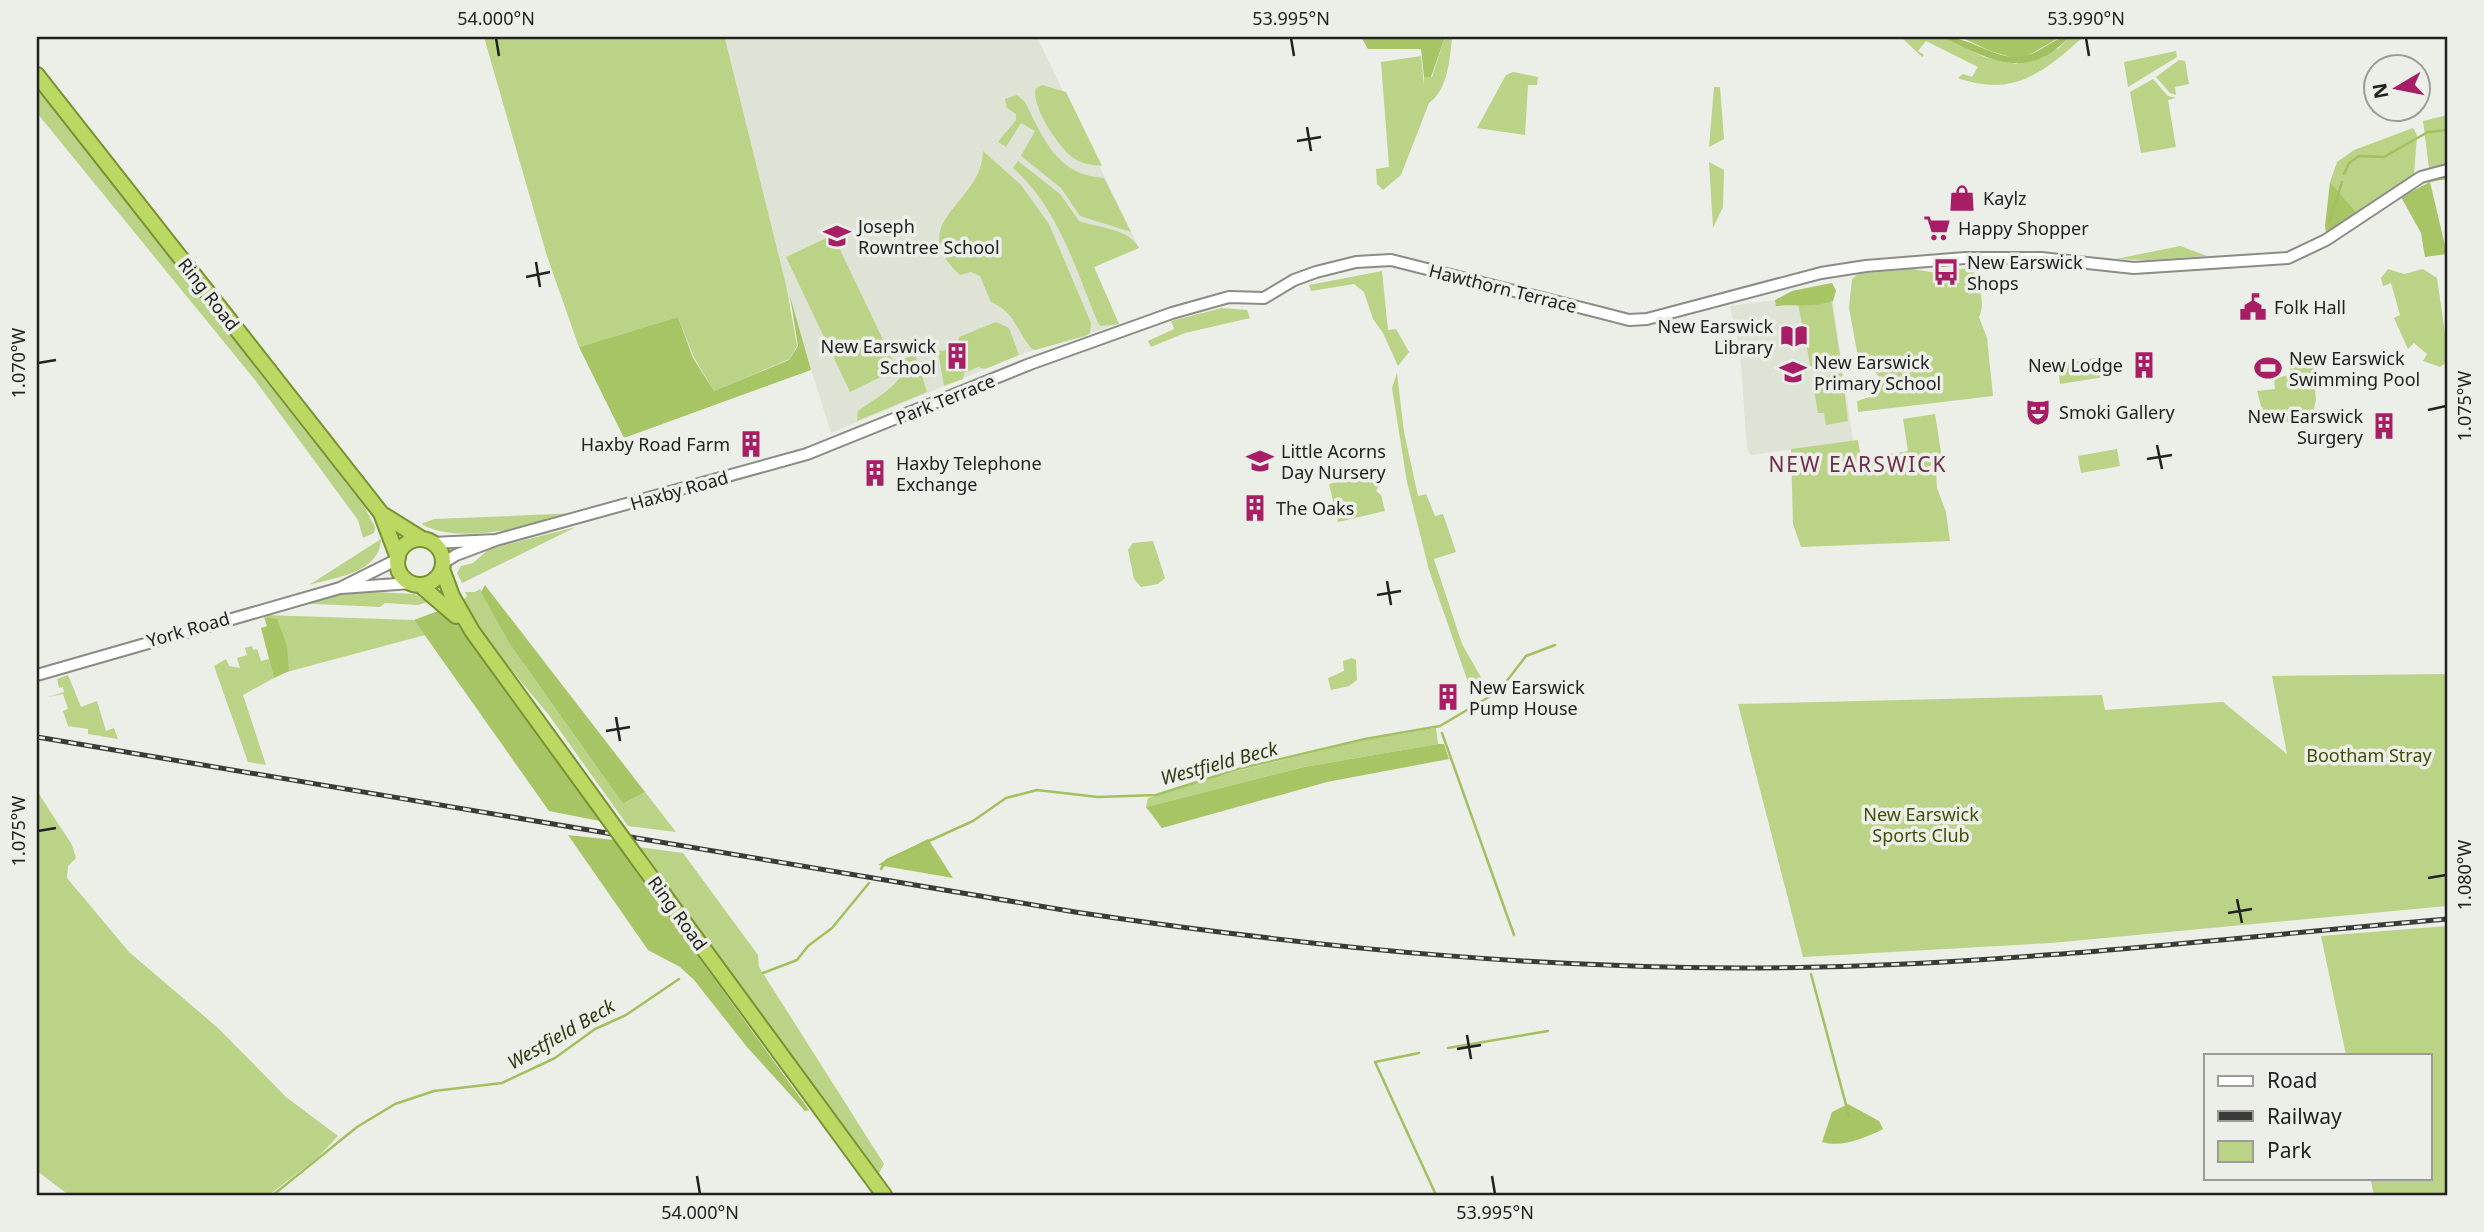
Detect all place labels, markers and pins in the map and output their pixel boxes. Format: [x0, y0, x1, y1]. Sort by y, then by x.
shop icon: Kaylz [1947, 183, 1977, 213]
place label: Kaylz [1983, 186, 2027, 210]
supermarket icon: Happy Shopper [1922, 213, 1952, 243]
place label: Joseph Rowntree School [856, 214, 1000, 259]
place label: Happy Shopper [1958, 216, 2089, 240]
school or university icon: Joseph Rowntree School [822, 221, 852, 251]
place label: New Earswick Shops [1967, 250, 2083, 295]
bus stop icon: New Earswick Shops [1931, 257, 1961, 287]
public building icon: Folk Hall [2238, 292, 2268, 322]
place label: Folk Hall [2274, 295, 2346, 319]
place label: New Earswick Library [1657, 314, 1774, 359]
library icon: New Earswick Library [1779, 321, 1809, 351]
place label: New Earswick School [820, 334, 936, 379]
building icon: New Earswick School [942, 341, 972, 371]
place label: New Earswick Swimming Pool [2289, 346, 2420, 391]
place label: New Earswick Primary School [1814, 350, 1941, 395]
building icon: New Lodge [2129, 350, 2159, 380]
place label: New Lodge [2028, 353, 2123, 377]
sports icon: New Earswick Swimming Pool [2253, 353, 2283, 383]
school or university icon: New Earswick Primary School [1778, 357, 1808, 387]
theatre icon: Smoki Gallery [2023, 397, 2053, 427]
place label: Smoki Gallery [2059, 400, 2176, 424]
place label: New Earswick Surgery [2247, 404, 2364, 449]
building icon: New Earswick Surgery [2369, 411, 2399, 441]
building icon: Haxby Road Farm [736, 429, 766, 459]
place label: Haxby Road Farm [581, 432, 730, 456]
place label: Little Acorns Day Nursery [1281, 439, 1387, 484]
school or university icon: Little Acorns Day Nursery [1245, 446, 1275, 476]
place label: Haxby Telephone Exchange [896, 451, 1042, 496]
building icon: Haxby Telephone Exchange [860, 458, 890, 488]
building icon: The Oaks [1240, 493, 1270, 523]
place label: The Oaks [1276, 496, 1354, 520]
place label: New Earswick Pump House [1469, 675, 1585, 720]
building icon: New Earswick Pump House [1433, 682, 1463, 712]

